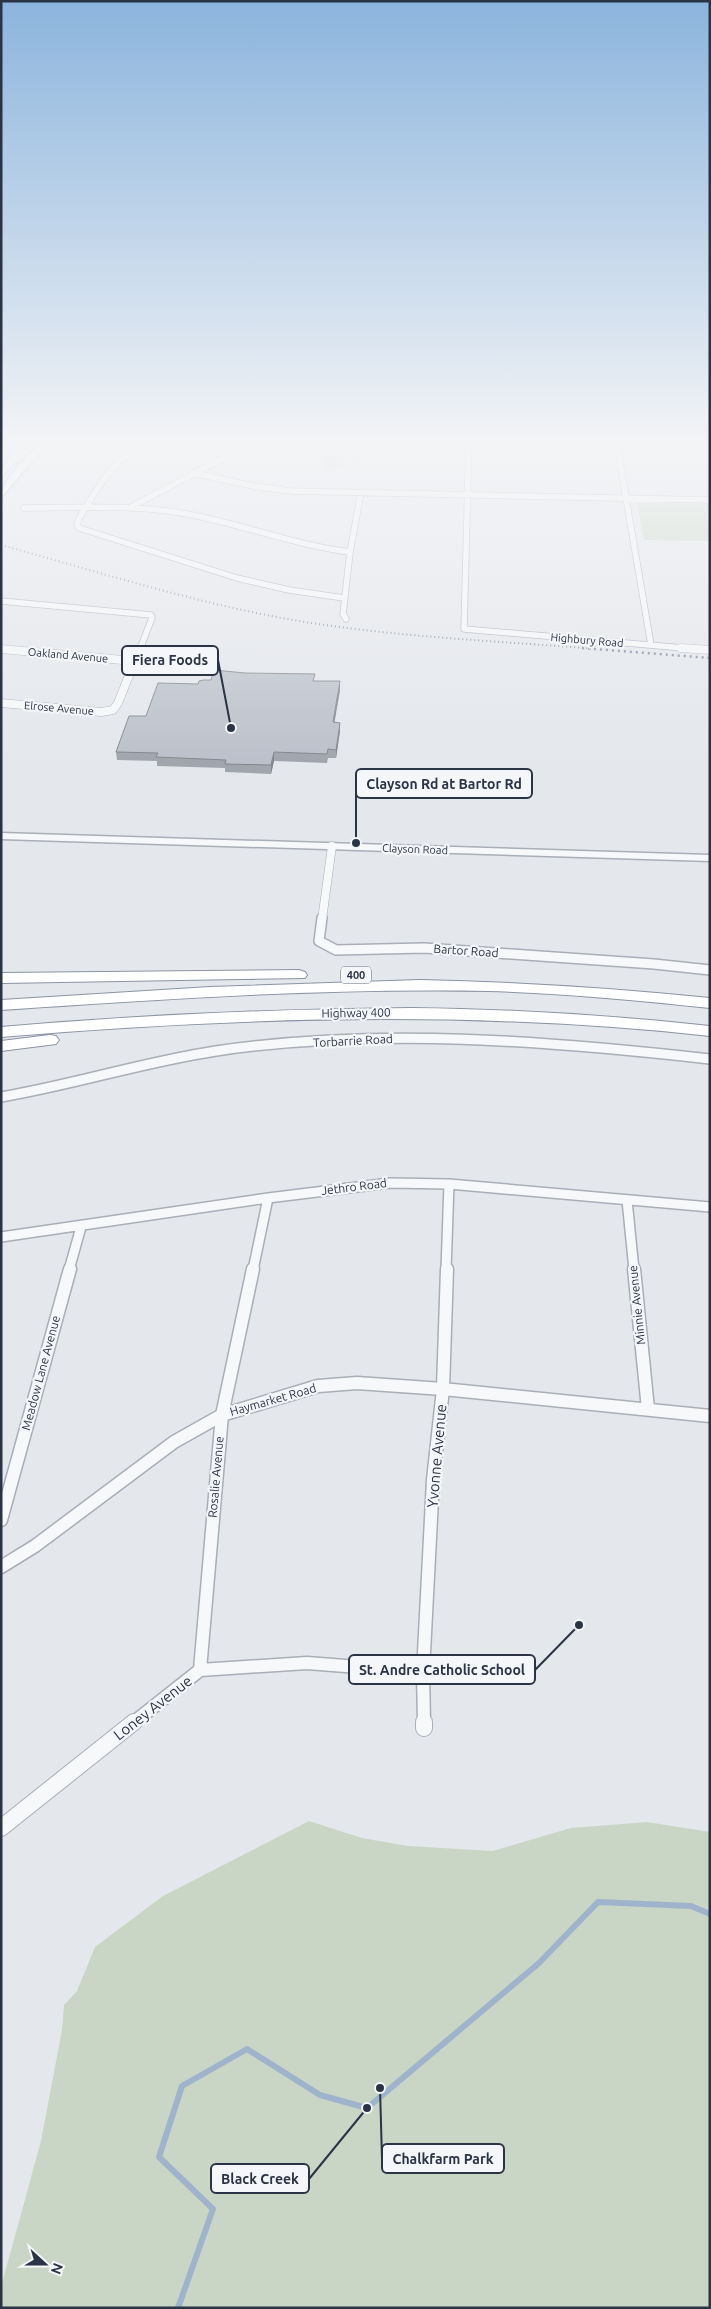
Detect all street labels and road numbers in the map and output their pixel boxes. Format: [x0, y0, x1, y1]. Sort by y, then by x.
street label: Highbury Road [550, 631, 624, 649]
street label: Oakland Avenue [27, 646, 109, 664]
street label: Elrose Avenue [24, 699, 94, 717]
street label: Clayson Road [382, 842, 448, 856]
street label: Bartor Road [433, 942, 499, 959]
road number: 400 [341, 966, 371, 984]
street label: Highway 400 [321, 1005, 391, 1020]
street label: Torbarrie Road [313, 1032, 393, 1049]
street label: Jethro Road [320, 1176, 388, 1197]
street label: Minnie Avenue [626, 1265, 647, 1345]
street label: Meadow Lane Avenue [19, 1314, 62, 1432]
street label: Haymarket Road [228, 1381, 317, 1418]
street label: Yvonne Avenue [423, 1403, 450, 1509]
street label: Rosalie Avenue [205, 1436, 226, 1518]
street label: Loney Avenue [110, 1672, 195, 1743]

